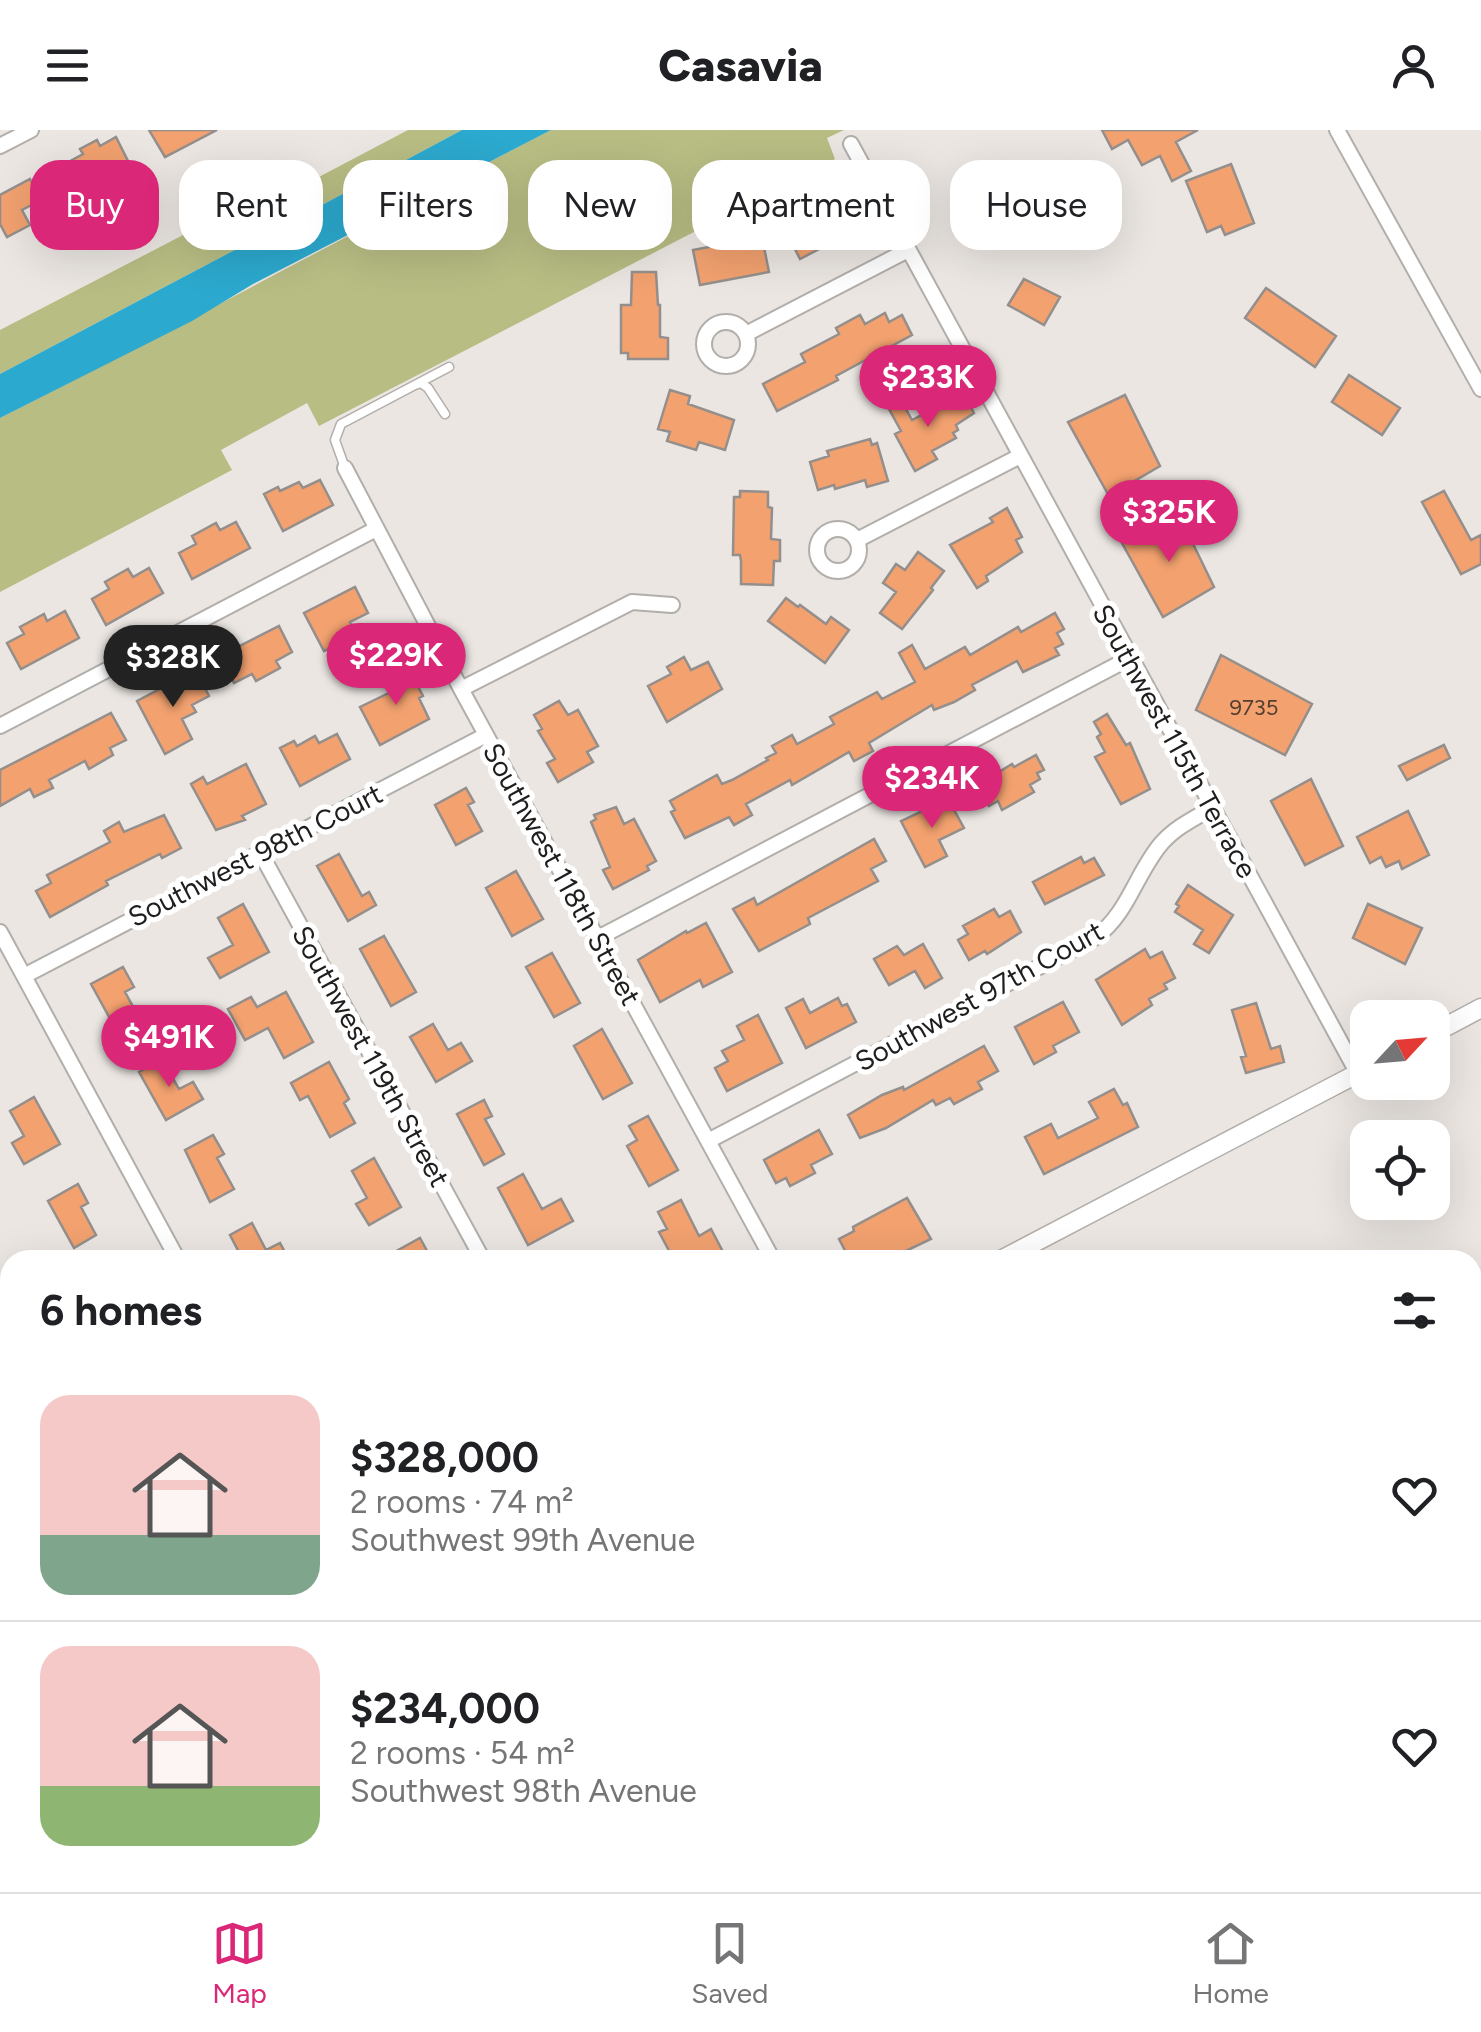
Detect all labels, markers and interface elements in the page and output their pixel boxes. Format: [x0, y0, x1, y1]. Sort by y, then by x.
icon: menu [40, 38, 95, 93]
text: Casavia [658, 38, 823, 92]
icon: person [1386, 38, 1441, 93]
chip: Buy [30, 160, 159, 250]
chip: Rent [179, 160, 323, 250]
chip: Filters [343, 160, 508, 250]
chip: New [528, 160, 672, 250]
chip: Apartment [692, 160, 930, 250]
chip: House [950, 160, 1122, 250]
pin: $233K [858, 345, 998, 430]
text: $233K [881, 358, 975, 396]
pin: $325K [1099, 480, 1239, 565]
text: $325K [1122, 493, 1216, 531]
street label: Southwest 115th Terrace [1086, 598, 1264, 884]
pin: $229K [326, 623, 466, 708]
pin: $328K [103, 625, 243, 710]
text: $229K [349, 636, 443, 674]
text: $328K [126, 638, 220, 676]
house number: 9735 [1230, 694, 1278, 721]
street label: Southwest 118th Street [476, 737, 648, 1011]
pin: $234K [862, 746, 1002, 831]
text: $234K [884, 759, 980, 797]
street label: Southwest 98th Court [122, 776, 388, 934]
street label: Southwest 97th Court [849, 914, 1109, 1078]
street label: Southwest 119th Street [285, 920, 457, 1192]
north arrow [1350, 1000, 1450, 1100]
map controls [1350, 1000, 1450, 1220]
pin: $491K [99, 1005, 239, 1090]
text: $491K [123, 1018, 215, 1056]
button: locate [1350, 1120, 1450, 1220]
icon: filters [1387, 1283, 1442, 1338]
text: 6 homes [40, 1285, 202, 1336]
text: $328,000 [350, 1432, 539, 1483]
icon: home [120, 1435, 240, 1555]
icon: heart [1387, 1468, 1442, 1523]
text: 2 rooms · 74 m² [350, 1483, 574, 1521]
text: Southwest 99th Avenue [350, 1521, 695, 1559]
text: $234,000 [350, 1683, 540, 1734]
icon: home [120, 1686, 240, 1806]
icon: heart [1387, 1719, 1442, 1774]
text: 2 rooms · 54 m² [350, 1734, 575, 1772]
text: Southwest 98th Avenue [350, 1772, 697, 1810]
tab: Map [212, 1916, 267, 2010]
tab: Saved [691, 1916, 768, 2010]
tab: Home [1193, 1916, 1269, 2010]

